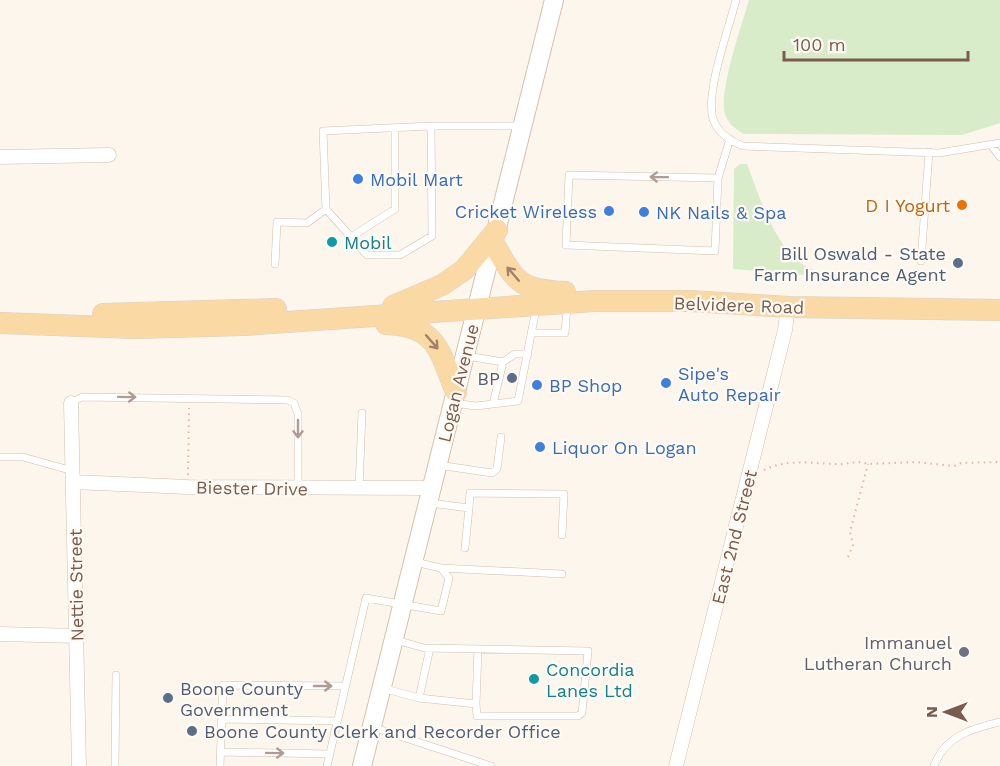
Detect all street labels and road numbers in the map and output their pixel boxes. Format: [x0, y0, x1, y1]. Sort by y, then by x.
street label: Belvidere Road [673, 292, 805, 318]
street label: Logan Avenue [433, 322, 483, 444]
street label: East 2nd Street [707, 467, 761, 607]
street label: Biester Drive [196, 477, 308, 499]
street label: Nettie Street [65, 528, 87, 641]

